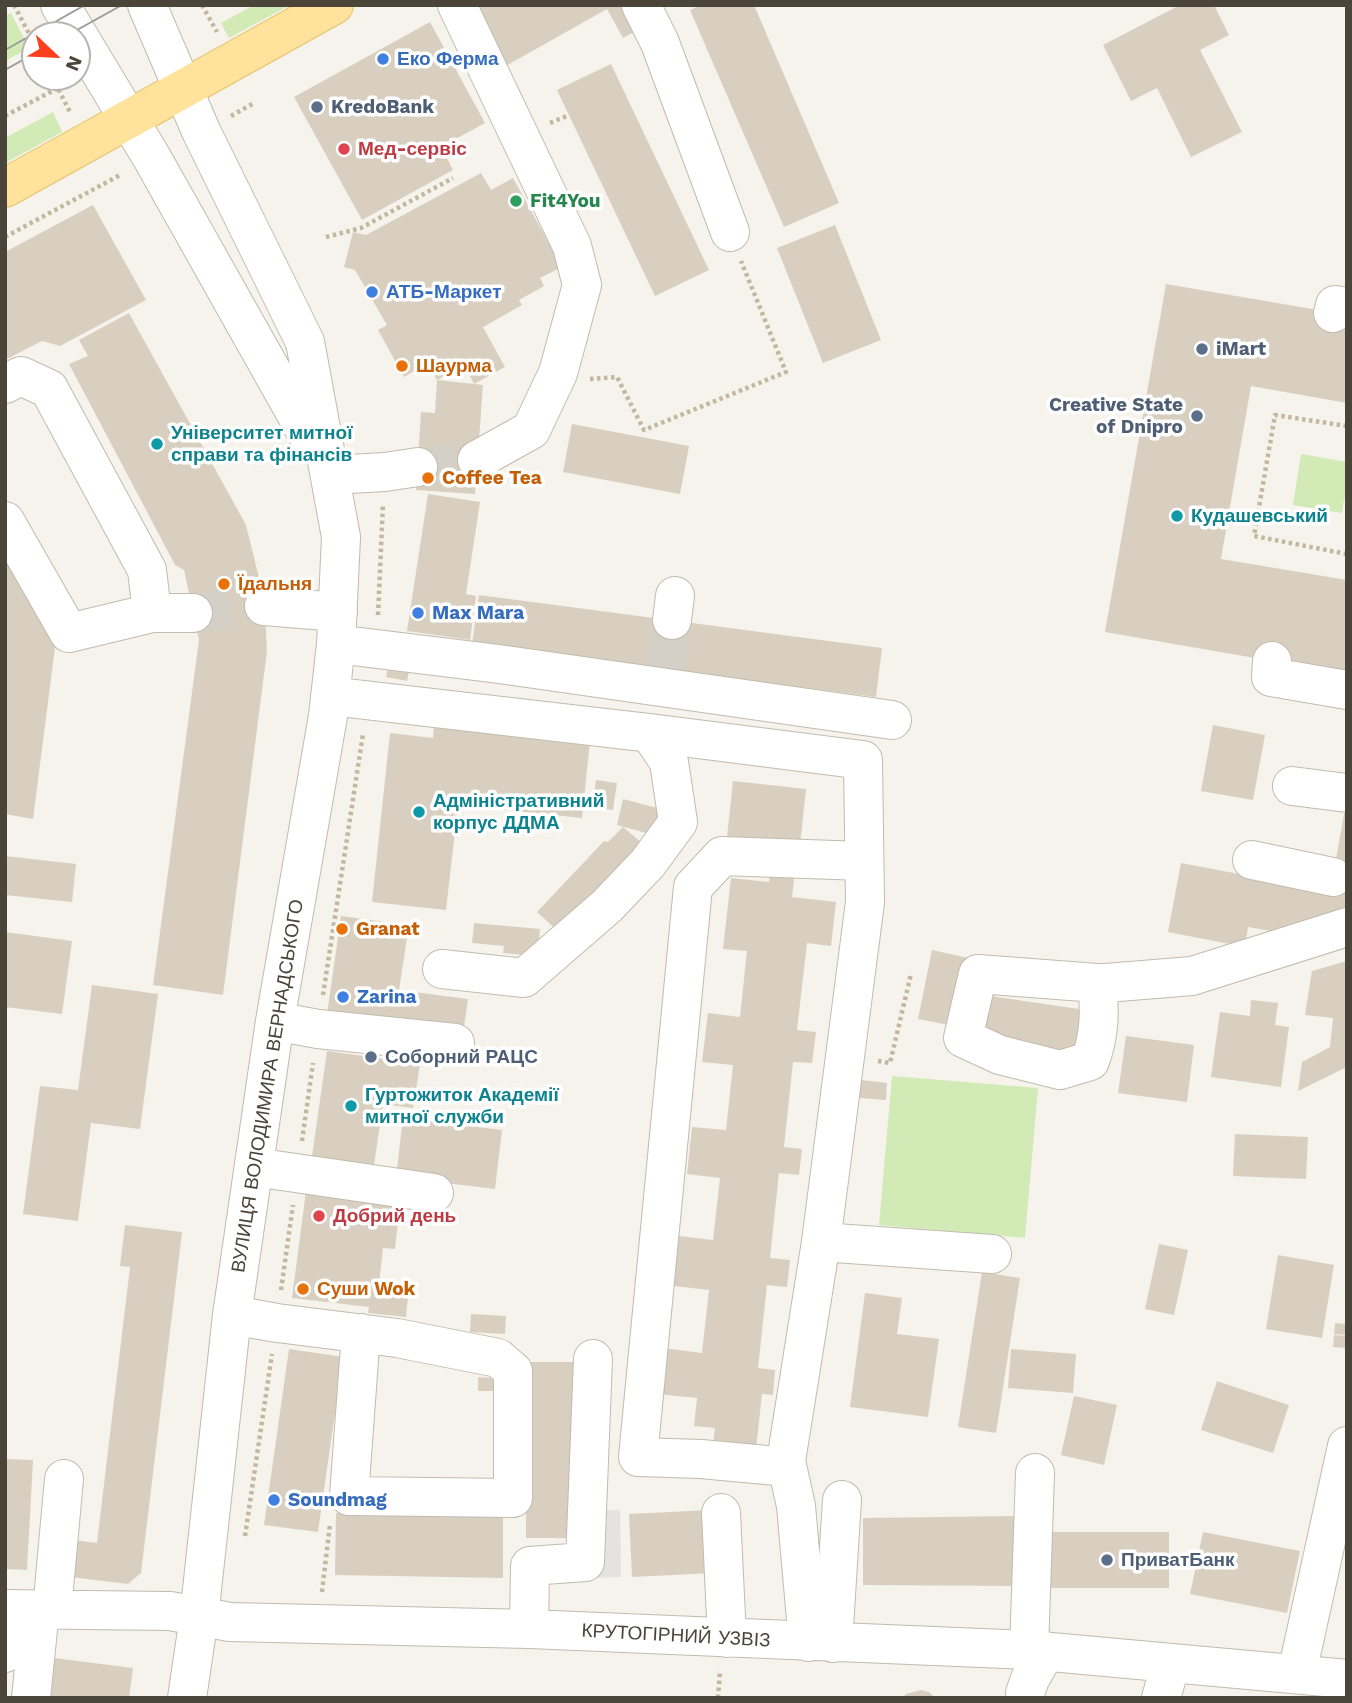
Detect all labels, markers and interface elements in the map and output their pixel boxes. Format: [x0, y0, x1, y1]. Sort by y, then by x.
north arrow [21, 21, 91, 91]
place label: Еко Ферма [397, 48, 498, 70]
marker: Еко Ферма [375, 51, 391, 67]
text: N [61, 53, 87, 75]
place label: KredoBank [331, 96, 434, 118]
marker: KredoBank [309, 99, 325, 115]
place label: Мед-сервіс [358, 138, 467, 160]
marker: Мед-сервіс [336, 141, 352, 157]
place label: Fit4You [530, 190, 601, 212]
marker: Fit4You [508, 193, 524, 209]
place label: АТБ-Маркет [386, 281, 501, 303]
marker: АТБ-Маркет [364, 284, 380, 300]
place label: iMart [1216, 338, 1266, 360]
marker: iMart [1194, 341, 1210, 357]
place label: Шаурма [416, 355, 492, 377]
marker: Шаурма [394, 358, 410, 374]
place label: Creative State of Dnipro [1049, 394, 1183, 438]
marker: Creative State of Dnipro [1189, 408, 1205, 424]
place label: Університет митної справи та фінансів [171, 422, 353, 466]
marker: Університет митної справи та фінансів [149, 436, 165, 452]
place label: Coffee Tea [442, 467, 542, 489]
marker: Coffee Tea [420, 470, 436, 486]
place label: Кудашевський [1191, 505, 1328, 527]
marker: Кудашевський [1169, 508, 1185, 524]
place label: Їдальня [238, 573, 312, 595]
marker: Їдальня [216, 576, 232, 592]
place label: Max Mara [432, 602, 524, 624]
marker: Max Mara [410, 605, 426, 621]
place label: Адміністративний корпус ДДМА [433, 790, 604, 834]
marker: Адміністративний корпус ДДМА [411, 804, 427, 820]
street label: ВУЛИЦЯ ВОЛОДИМИРА ВЕРНАДСЬКОГО [227, 898, 309, 1274]
place label: Granat [356, 918, 420, 940]
marker: Granat [334, 921, 350, 937]
place label: Zarina [357, 986, 417, 1008]
marker: Zarina [335, 989, 351, 1005]
place label: Соборний РАЦС [385, 1046, 538, 1068]
marker: Соборний РАЦС [363, 1049, 379, 1065]
place label: Гуртожиток Академії митної служби [365, 1084, 559, 1128]
marker: Гуртожиток Академії митної служби [343, 1098, 359, 1114]
place label: Добрий день [333, 1205, 456, 1227]
marker: Добрий день [311, 1208, 327, 1224]
place label: Суши Wok [317, 1278, 415, 1300]
marker: Суши Wok [295, 1281, 311, 1297]
place label: Soundmag [288, 1489, 387, 1511]
marker: Soundmag [266, 1492, 282, 1508]
place label: ПриватБанк [1121, 1549, 1234, 1571]
marker: ПриватБанк [1099, 1552, 1115, 1568]
street label: КРУТОГІРНИЙ УЗВІЗ [581, 1620, 771, 1652]

